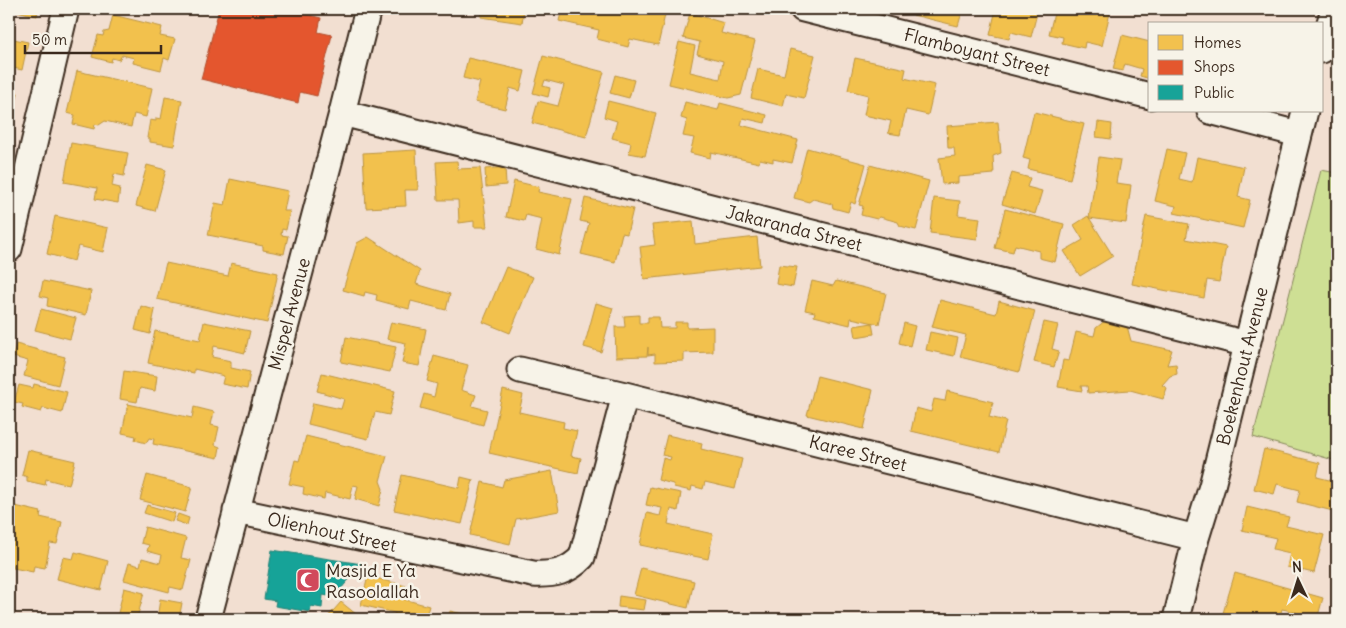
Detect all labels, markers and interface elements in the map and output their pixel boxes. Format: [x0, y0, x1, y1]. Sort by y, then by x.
scale bar [25, 22, 161, 54]
legend [1148, 22, 1324, 112]
street label: Flamboyant Street [902, 23, 1052, 81]
text: 50 m [32, 30, 67, 49]
text: Homes [1194, 33, 1241, 52]
text: Shops [1194, 57, 1235, 76]
text: Public [1194, 83, 1235, 102]
street label: Jakaranda Street [723, 200, 865, 256]
street label: Mispel Avenue [263, 255, 315, 373]
street label: Boekenhout Avenue [1211, 284, 1273, 448]
street label: Karee Street [807, 430, 909, 476]
street label: Olienhout Street [265, 507, 399, 557]
north arrow [1274, 556, 1324, 606]
text: N [1292, 558, 1303, 576]
place label: Masjid E Ya Rasoolallah [326, 559, 419, 603]
mosque icon: Masjid E Ya Rasoolallah [295, 567, 321, 593]

